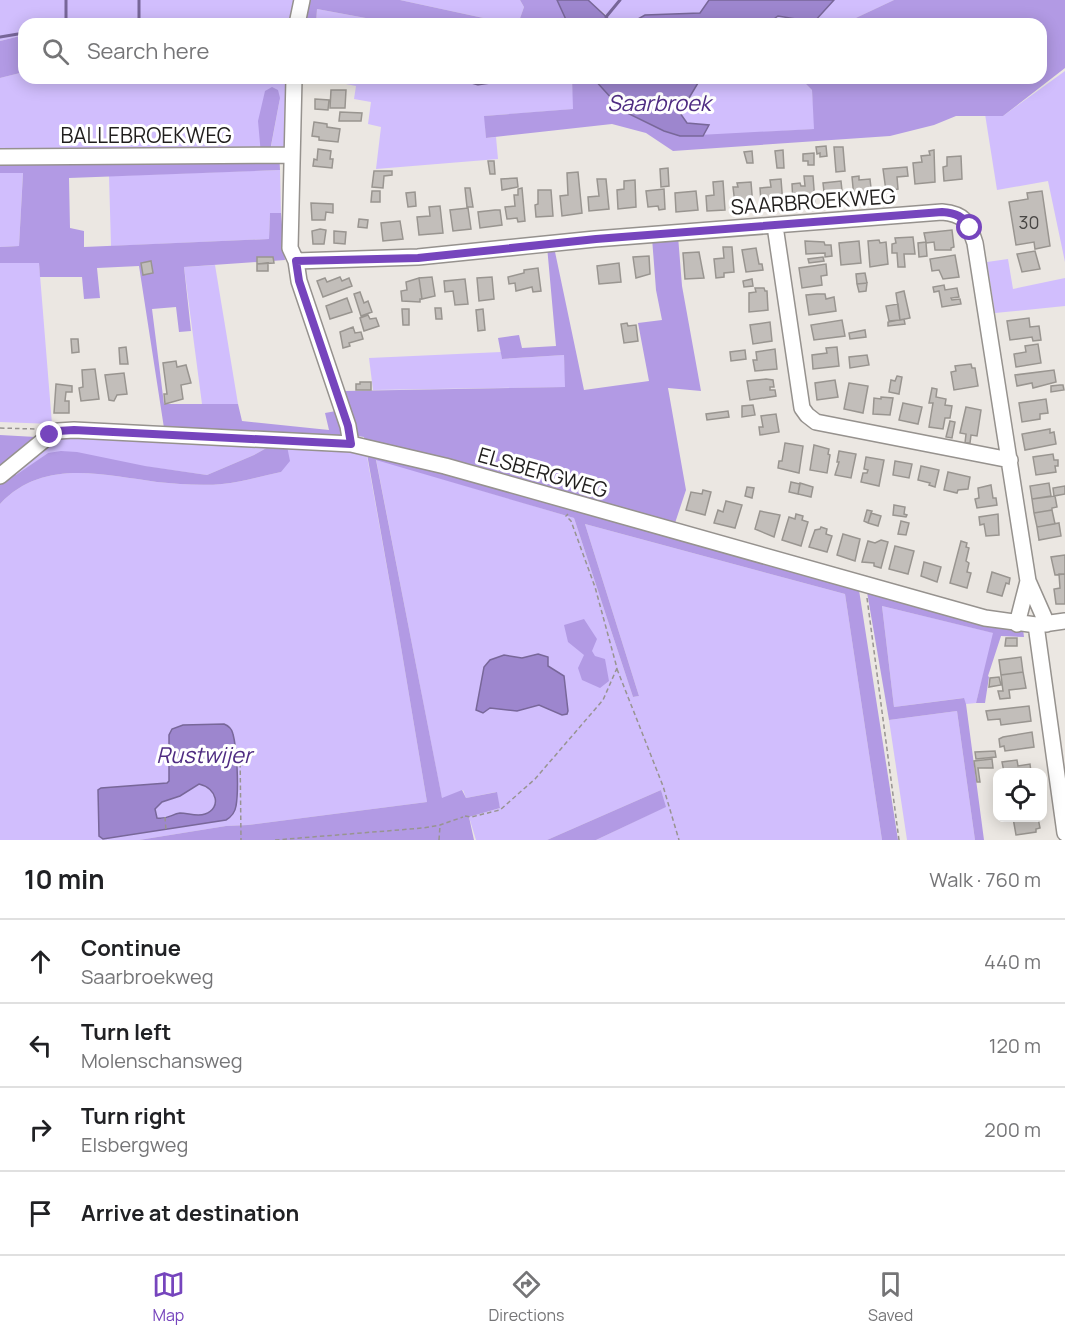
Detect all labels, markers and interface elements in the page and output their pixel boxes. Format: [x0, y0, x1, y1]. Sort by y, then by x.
search box [18, 18, 1047, 84]
icon: search [39, 35, 72, 68]
text: Search here [87, 36, 209, 66]
water label: Saarbroek [607, 88, 714, 118]
street label: BALLEBROEKWEG [60, 121, 232, 149]
street label: SAARBROEKWEG [730, 181, 897, 221]
house number: 30 [1019, 210, 1039, 234]
route start [956, 214, 982, 240]
route end [36, 421, 62, 447]
street label: ELSBERGWEG [475, 440, 611, 504]
water label: Rustwijer [156, 740, 255, 770]
map controls [993, 768, 1047, 822]
button: locate [993, 768, 1047, 822]
text: 10 min [24, 861, 105, 897]
text: Walk · 760 m [929, 866, 1041, 893]
text: Continue [81, 933, 181, 963]
icon: ahead [24, 945, 57, 978]
text: 440 m [984, 948, 1041, 975]
text: Saarbroekweg [81, 963, 214, 990]
text: Turn left [81, 1017, 171, 1047]
icon: left [24, 1029, 57, 1062]
text: 120 m [989, 1032, 1041, 1059]
text: Molenschansweg [81, 1047, 243, 1074]
text: Turn right [81, 1101, 186, 1131]
icon: right [24, 1113, 57, 1146]
text: 200 m [984, 1116, 1041, 1143]
text: Elsbergweg [81, 1131, 188, 1158]
icon: arrive [24, 1197, 57, 1230]
text: Arrive at destination [81, 1198, 299, 1228]
tab: Map [152, 1268, 185, 1326]
tab: Directions [489, 1268, 564, 1326]
tab: Saved [868, 1268, 913, 1326]

